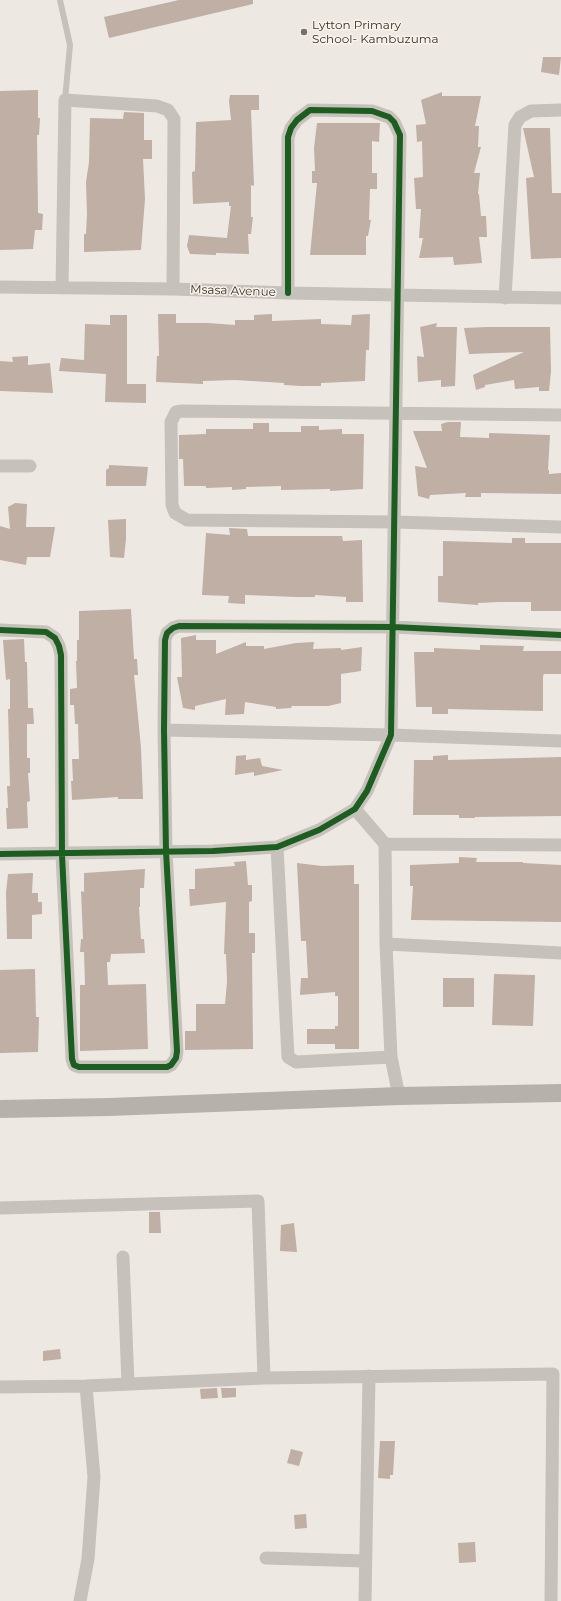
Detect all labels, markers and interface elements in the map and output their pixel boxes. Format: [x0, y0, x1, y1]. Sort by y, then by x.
place label: Lytton Primary School- Kambuzuma [312, 18, 439, 46]
marker: Lytton Primary School- Kambuzuma [299, 27, 309, 37]
street label: Msasa Avenue [190, 282, 276, 300]

